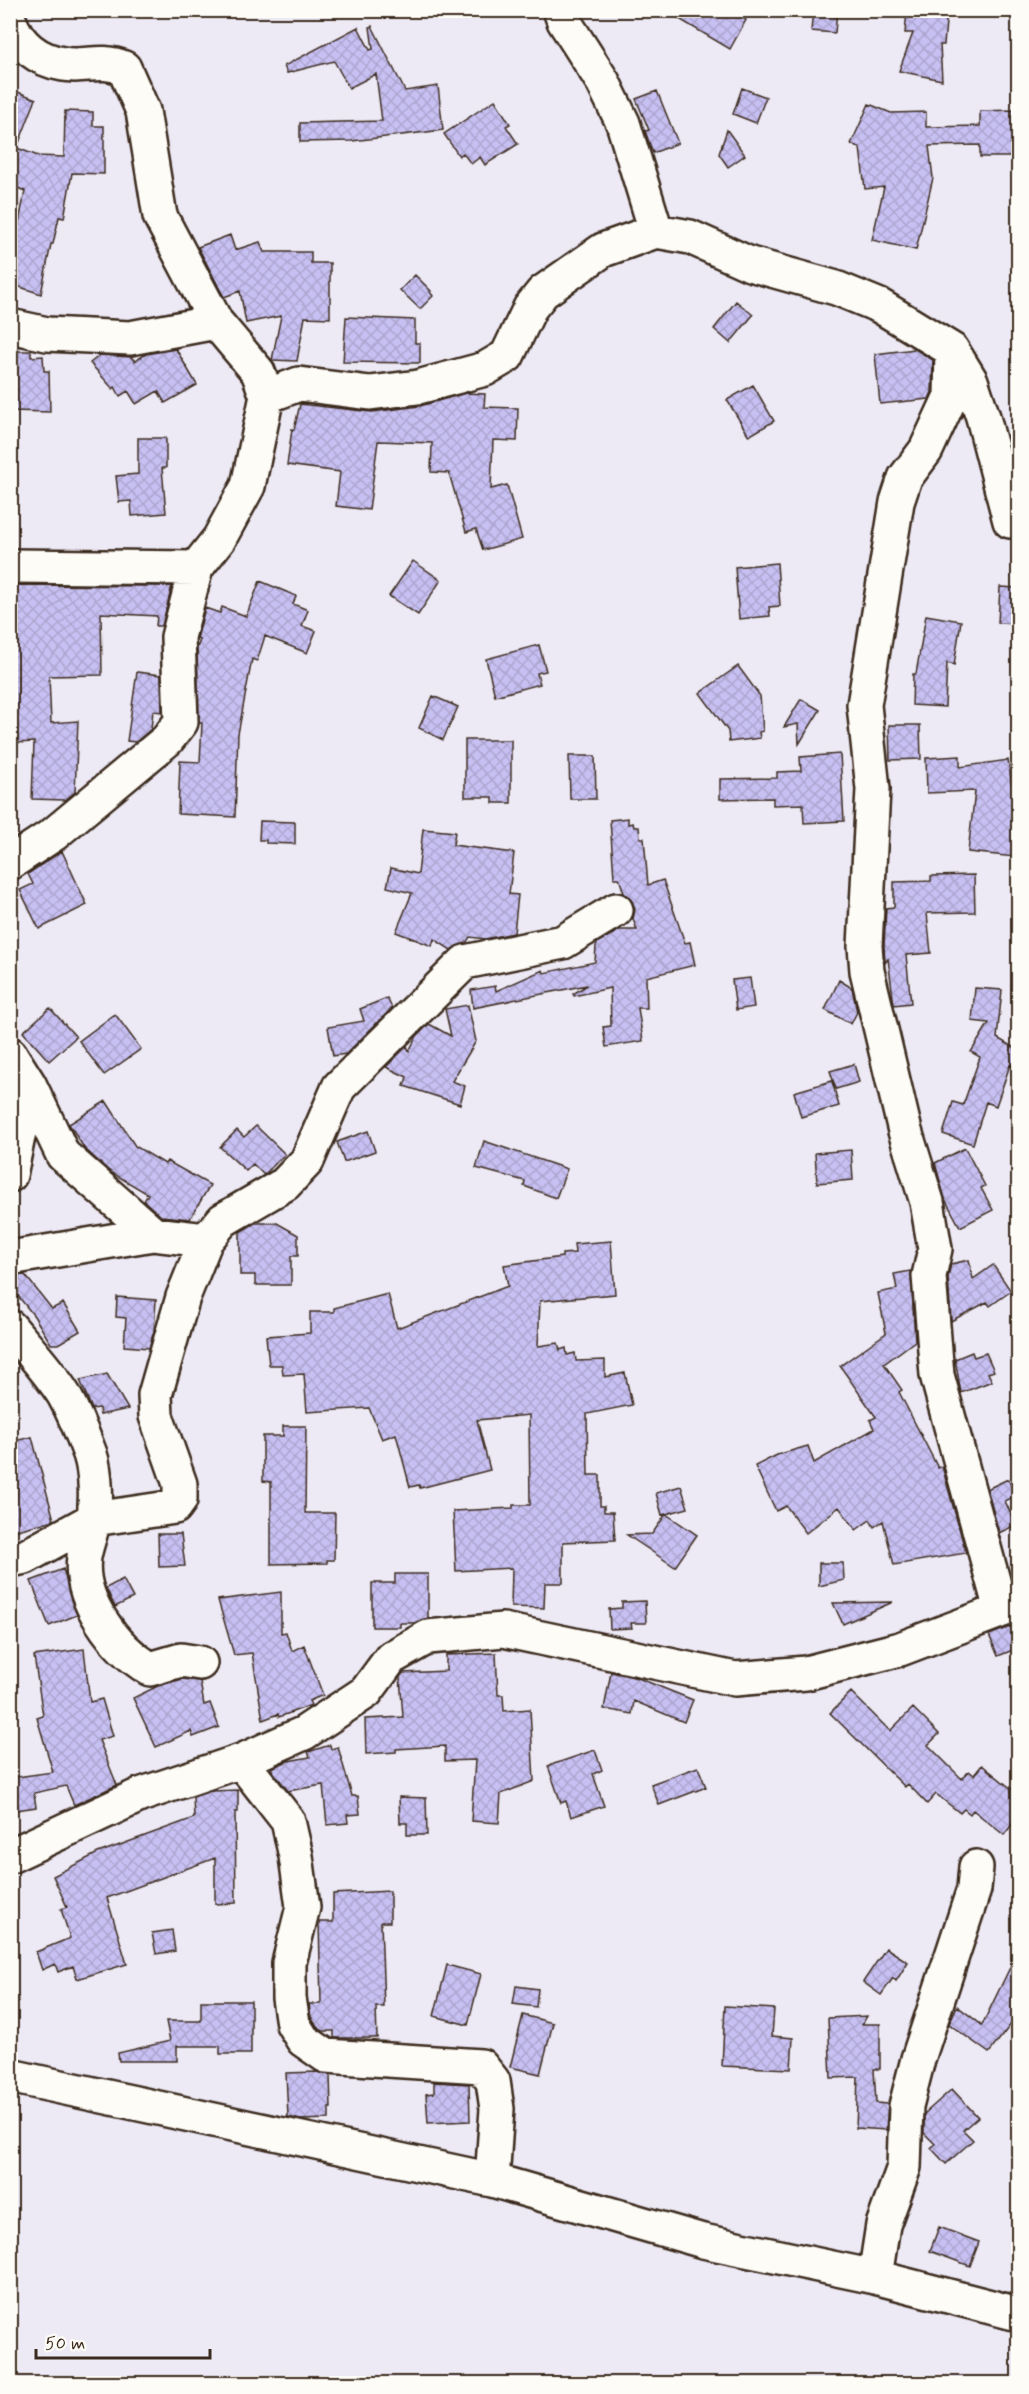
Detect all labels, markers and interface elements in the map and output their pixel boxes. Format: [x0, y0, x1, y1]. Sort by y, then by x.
scale bar [36, 2322, 210, 2360]
text: 50 m [45, 2332, 85, 2356]

